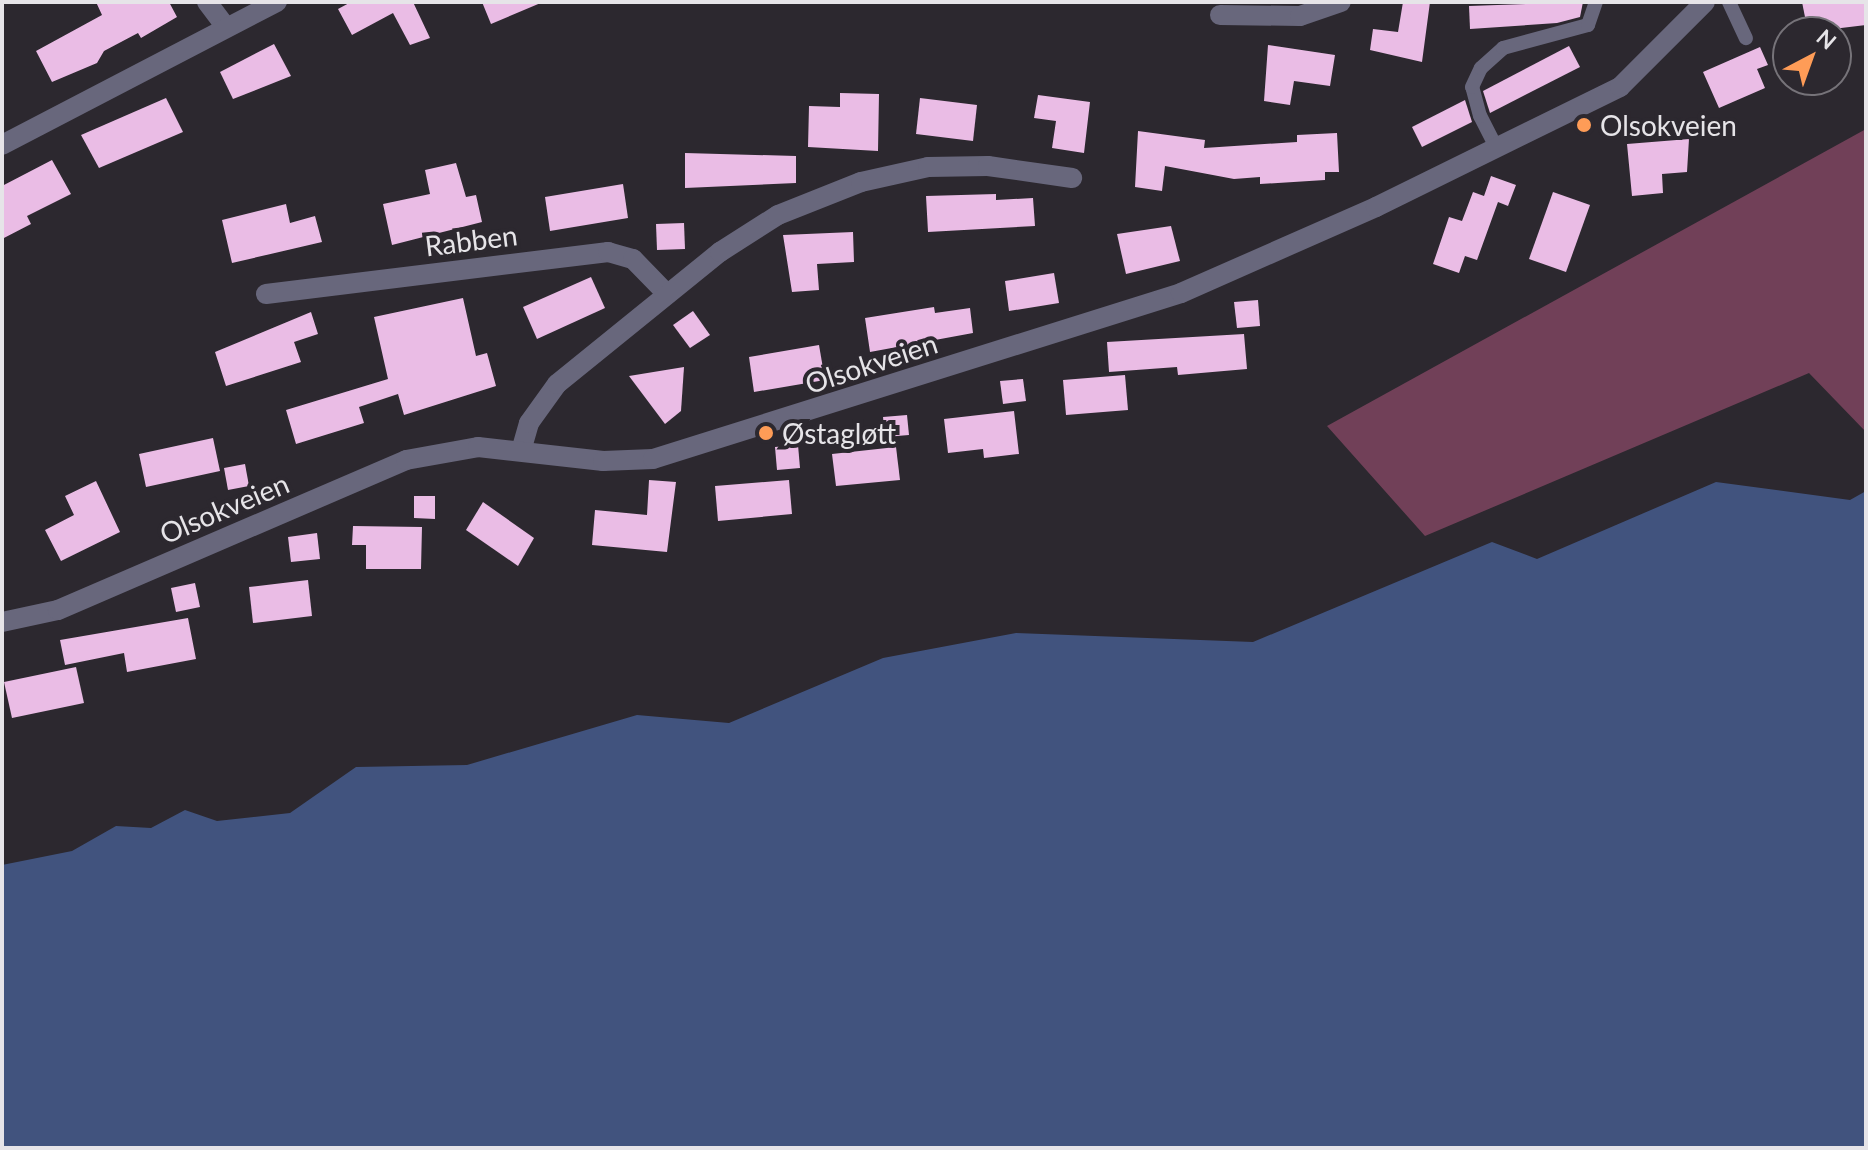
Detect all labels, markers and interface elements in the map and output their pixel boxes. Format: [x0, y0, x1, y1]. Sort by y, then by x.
north arrow [1772, 16, 1852, 96]
text: N [1812, 23, 1842, 55]
place label: Olsokveien [1600, 108, 1737, 142]
marker: Olsokveien [1575, 116, 1593, 134]
street label: Rabben [423, 218, 519, 262]
street label: Olsokveien [801, 326, 941, 400]
place label: Østagløtt [782, 416, 896, 450]
marker: Østagløtt [757, 424, 775, 442]
street label: Olsokveien [154, 466, 294, 550]

